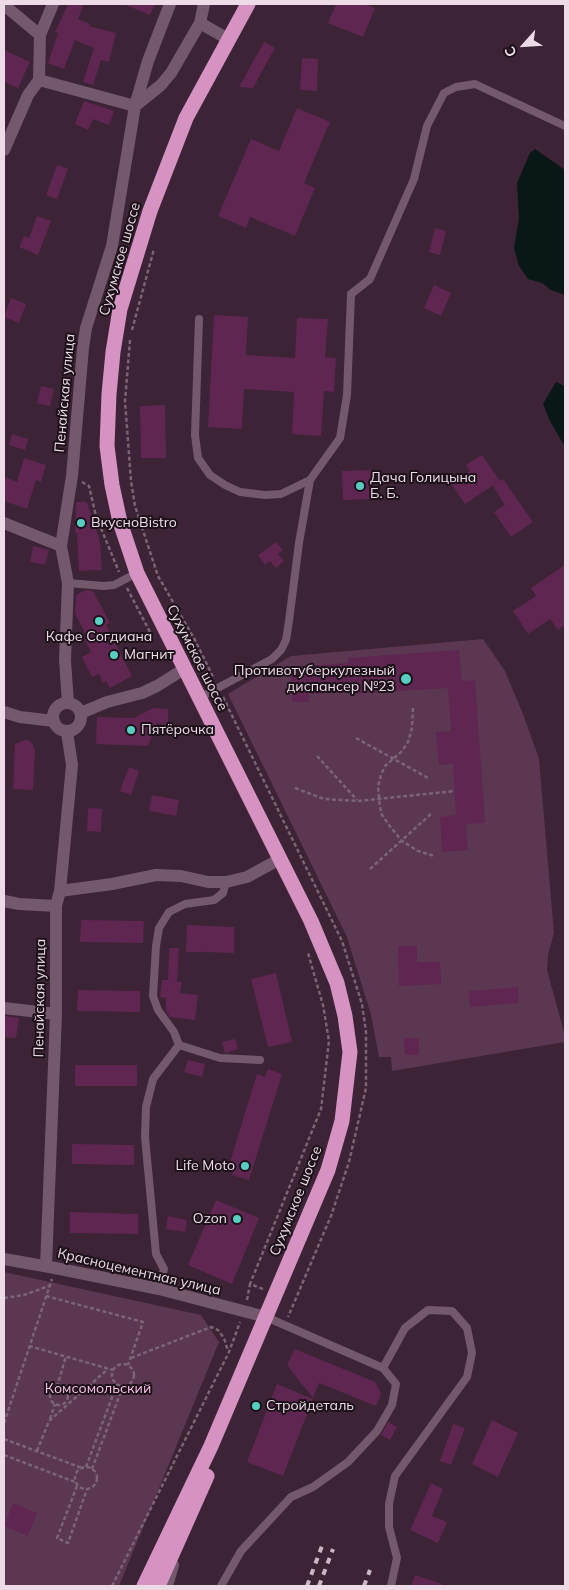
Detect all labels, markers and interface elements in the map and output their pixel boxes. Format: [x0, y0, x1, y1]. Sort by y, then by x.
north arrow [499, 20, 549, 70]
text: С [500, 43, 521, 60]
street label: Сухумское шоссе [96, 200, 144, 318]
street label: Пенайская улица [51, 333, 79, 453]
place label: Дача Голицына Б. Б. [370, 470, 476, 502]
marker: Дача Голицына Б. Б. [354, 480, 366, 492]
place label: ВкусноBistro [91, 515, 177, 531]
marker: ВкусноBistro [75, 517, 87, 529]
street label: Сухумское шоссе [163, 602, 231, 714]
marker: Кафе Согдиана [93, 615, 105, 627]
place label: Кафе Согдиана [46, 629, 152, 645]
place label: Магнит [124, 647, 174, 663]
marker: Магнит [108, 649, 120, 661]
place label: Противотуберкулезный диспансер №23 [234, 663, 395, 696]
marker: Противотуберкулезный диспансер №23 [399, 672, 413, 686]
place label: Пятёрочка [141, 722, 214, 738]
marker: Пятёрочка [125, 724, 137, 736]
street label: Пенайская улица [31, 938, 49, 1058]
street label: Сухумское шоссе [266, 1144, 326, 1258]
place label: Life Moto [175, 1158, 235, 1174]
marker: Life Moto [239, 1160, 251, 1172]
place label: Ozon [193, 1211, 227, 1227]
marker: Ozon [231, 1213, 243, 1225]
street label: Красноцементная улица [56, 1245, 222, 1299]
park label: Комсомольский [45, 1381, 151, 1397]
place label: Стройдеталь [266, 1398, 354, 1414]
marker: Стройдеталь [250, 1400, 262, 1412]

